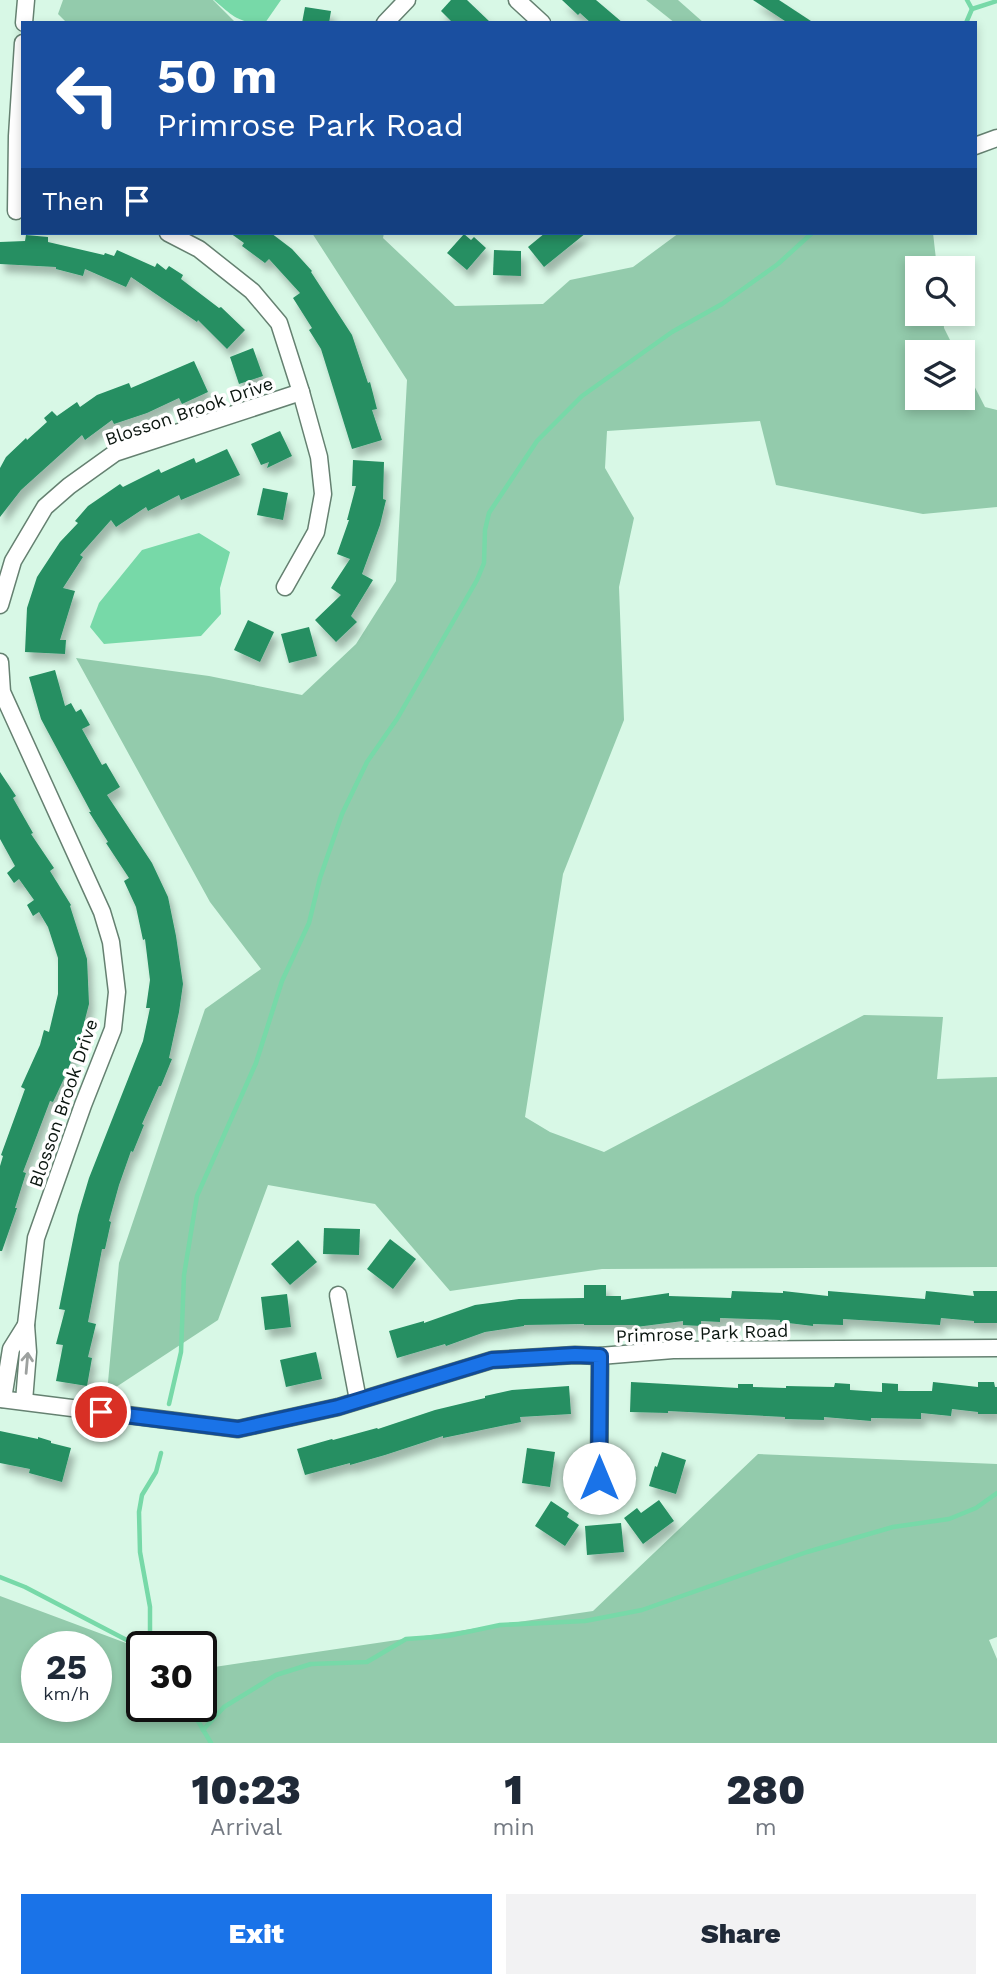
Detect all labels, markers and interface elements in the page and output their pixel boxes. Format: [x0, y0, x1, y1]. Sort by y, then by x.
text: 50 m [157, 47, 277, 105]
icon: left [42, 49, 133, 140]
text: Primrose Park Road [157, 106, 464, 144]
icon: arrive [118, 182, 156, 220]
text: Then [42, 186, 104, 216]
map controls [905, 256, 975, 410]
button: search [905, 256, 975, 326]
button: layers [905, 340, 975, 410]
street label: Blosson Brook Drive [102, 372, 276, 450]
street label: Blosson Brook Drive [24, 1016, 102, 1190]
street label: Primrose Park Road [615, 1319, 789, 1347]
one-way arrow [21, 1352, 34, 1375]
pin [71, 1382, 131, 1442]
icon: arrive [82, 1393, 120, 1431]
position arrow [562, 1441, 636, 1515]
speed limit sign: 30 [126, 1631, 217, 1722]
text: 25 [46, 1646, 87, 1688]
text: km/h [43, 1683, 90, 1704]
text: 10:23 [192, 1765, 301, 1814]
text: 1 [504, 1765, 523, 1814]
text: 280 [726, 1765, 805, 1814]
text: Arrival [210, 1814, 282, 1841]
text: min [492, 1814, 535, 1841]
text: m [755, 1814, 777, 1841]
button: Exit [21, 1894, 492, 1974]
button: Share [506, 1894, 976, 1974]

